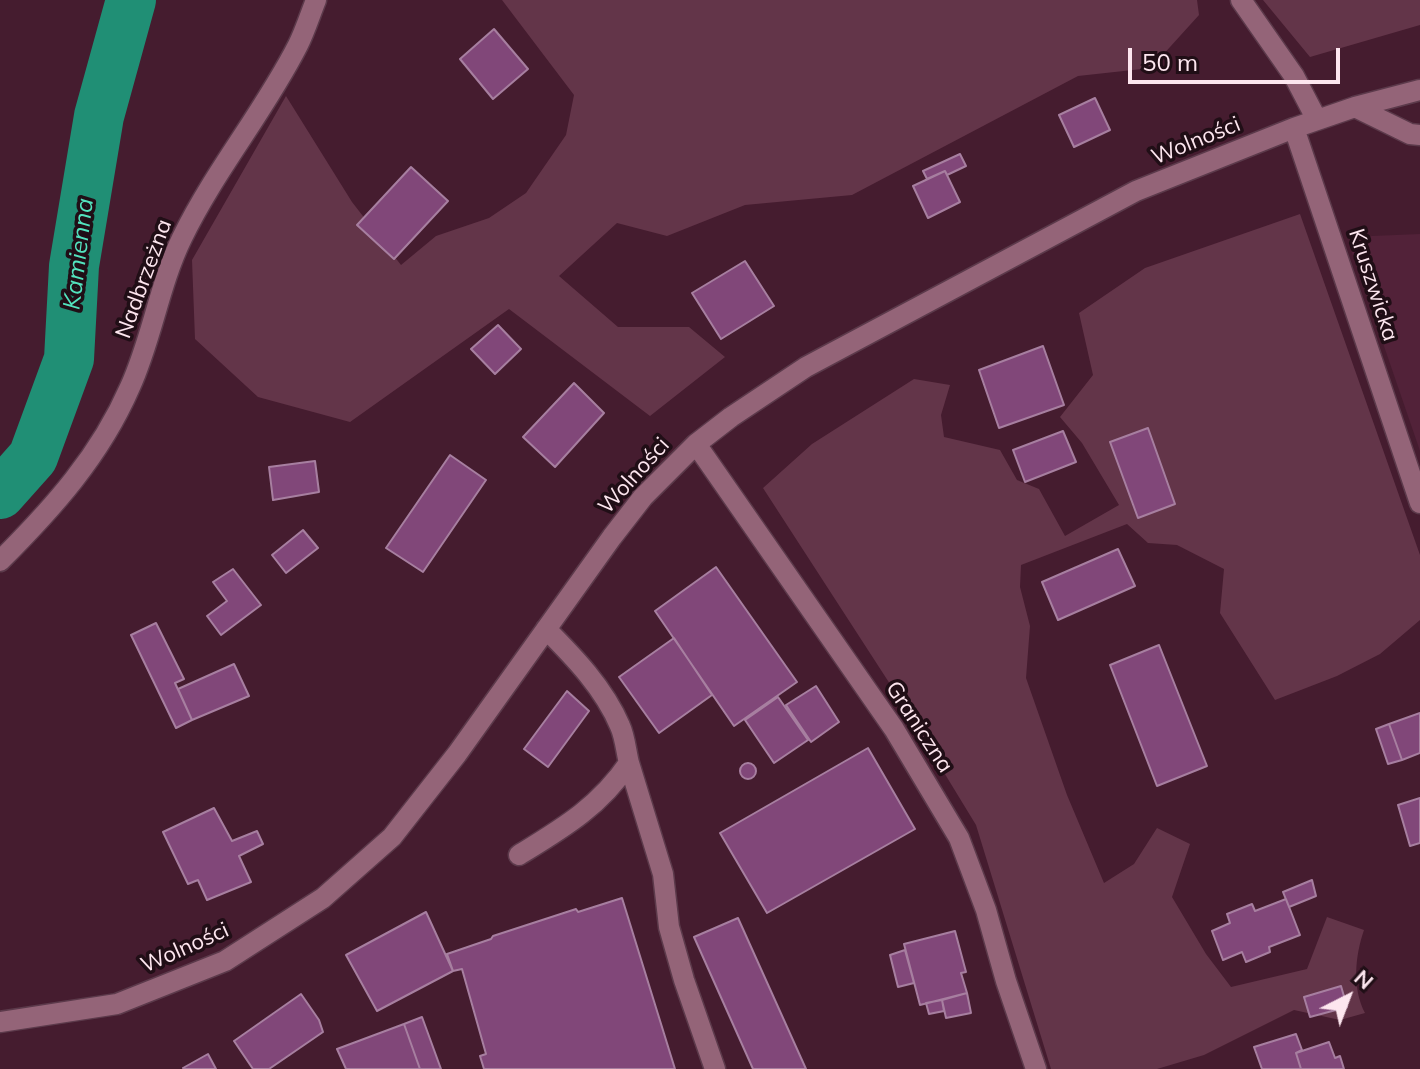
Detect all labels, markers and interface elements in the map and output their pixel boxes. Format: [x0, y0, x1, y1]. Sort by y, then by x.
scale bar [1132, 32, 1344, 82]
text: 50 m [1142, 47, 1198, 77]
street label: Wolności [1148, 111, 1244, 171]
water label: Kamienna [58, 197, 100, 311]
street label: Nadbrzeżna [110, 216, 178, 342]
street label: Kruszwicka [1342, 226, 1404, 344]
street label: Wolności [593, 432, 675, 520]
street label: Graniczna [880, 676, 958, 778]
street label: Wolności [137, 917, 233, 979]
north arrow [1308, 957, 1388, 1037]
text: N [1349, 963, 1380, 995]

